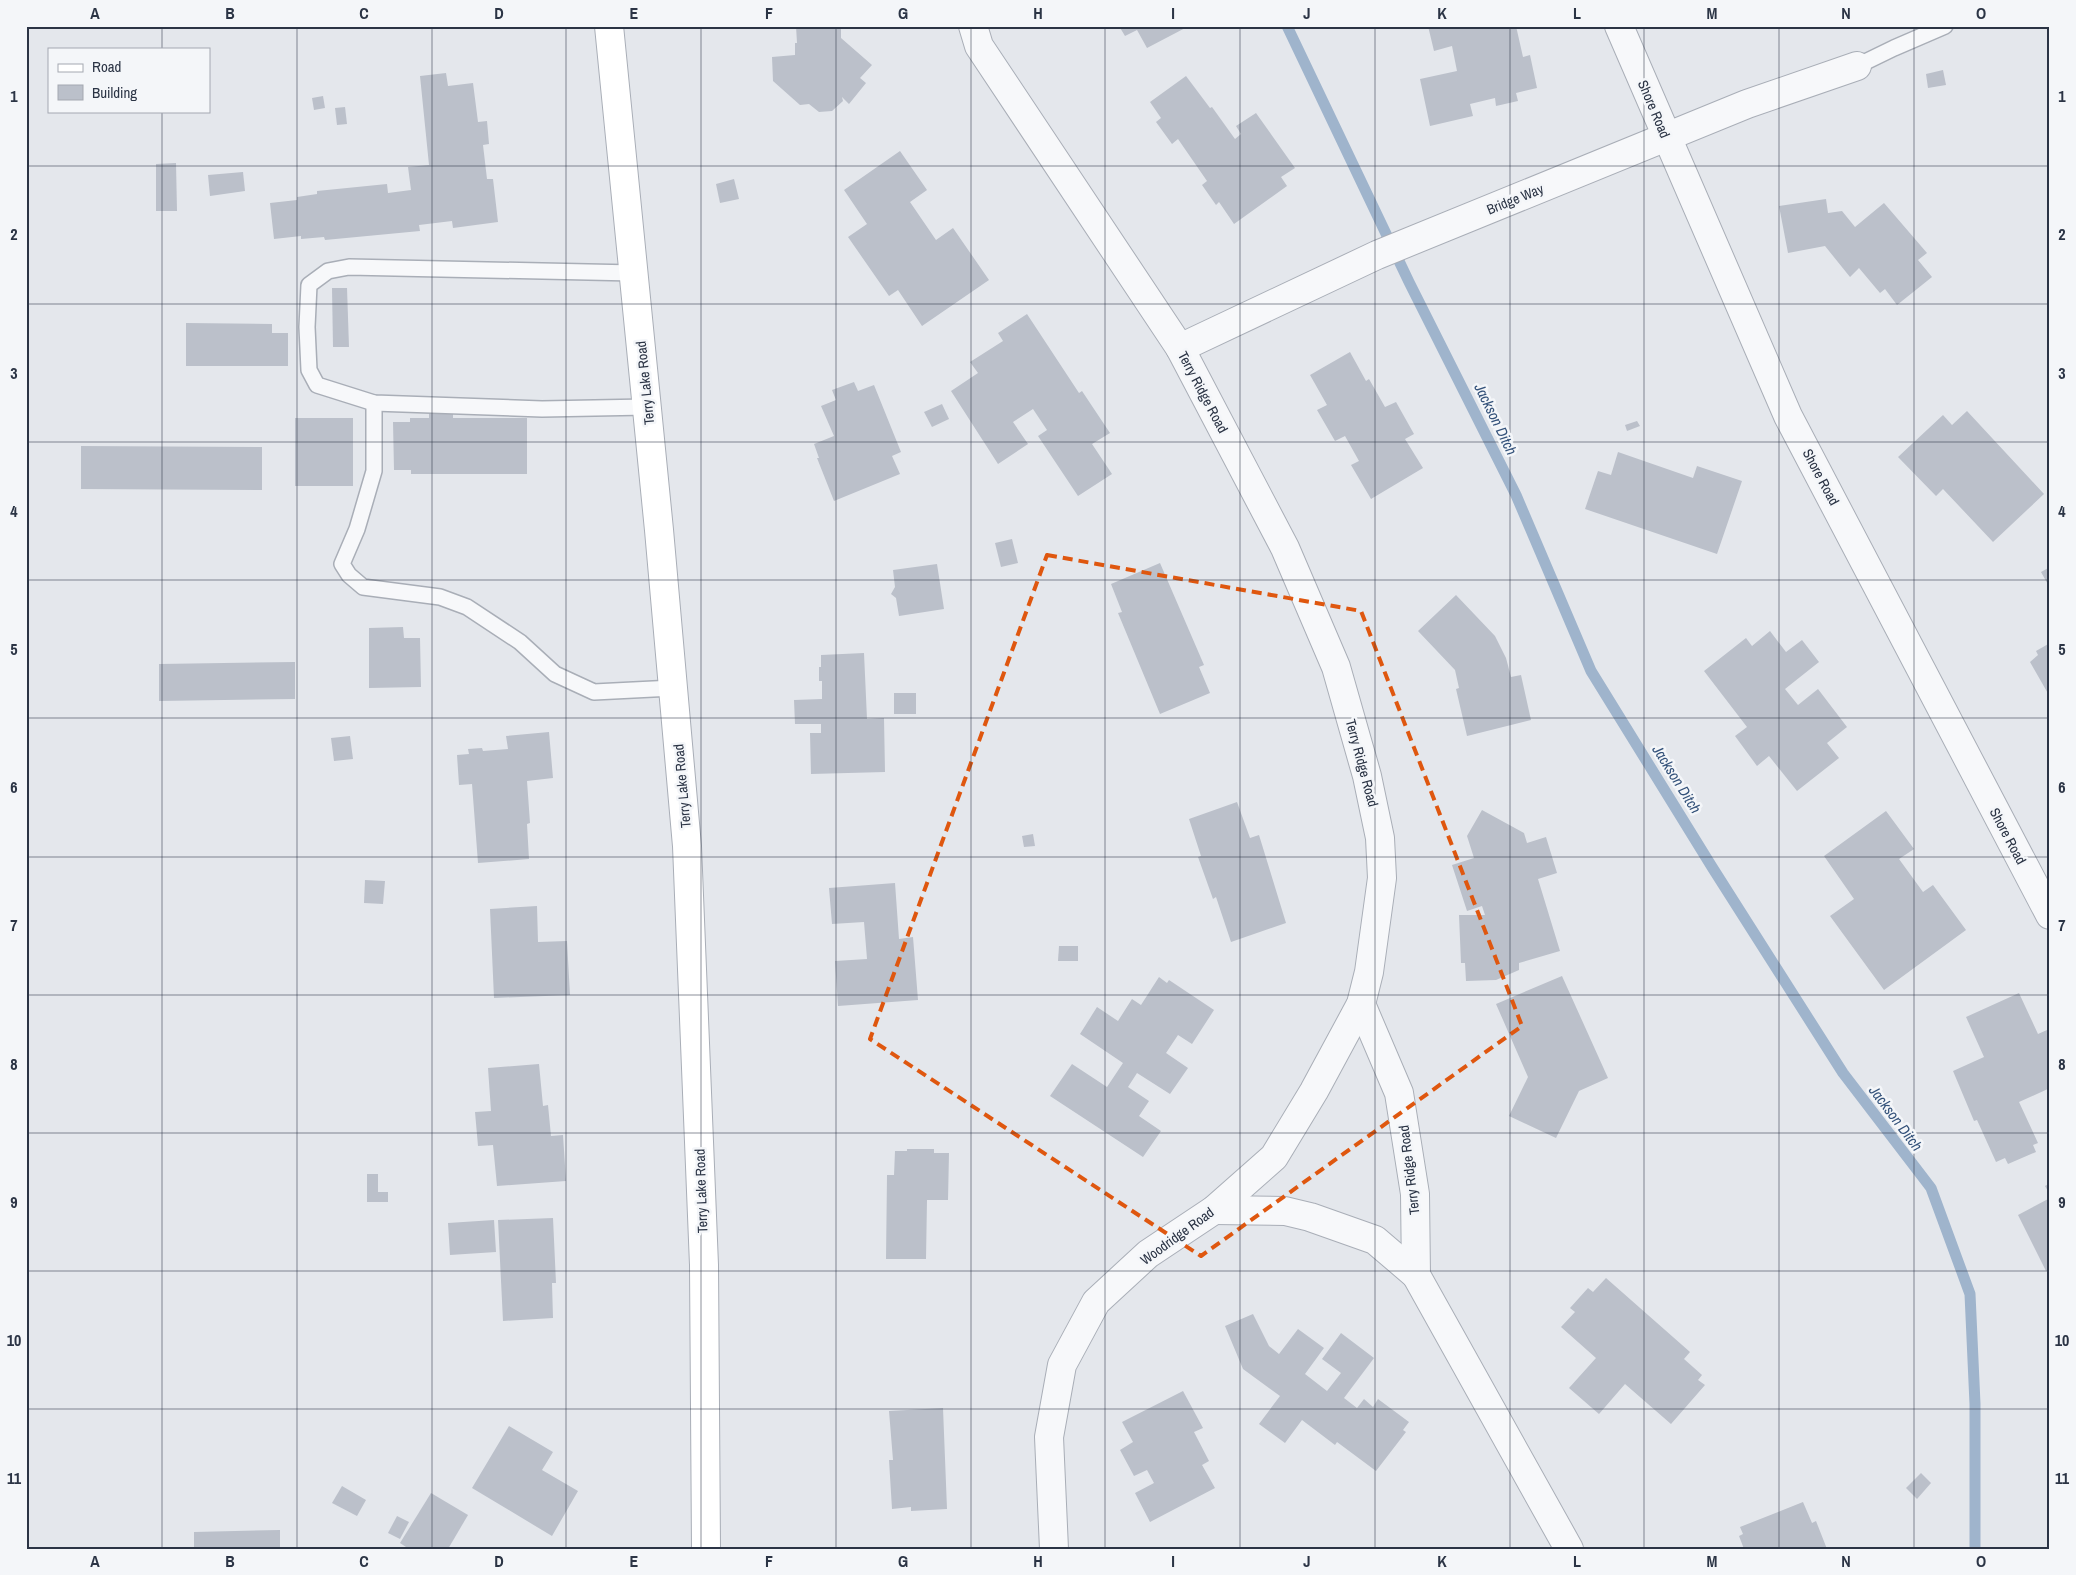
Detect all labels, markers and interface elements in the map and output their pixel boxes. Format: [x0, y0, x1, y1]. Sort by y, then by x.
text: A [90, 2, 100, 24]
text: B [225, 2, 235, 24]
text: C [359, 2, 369, 24]
text: D [494, 2, 504, 24]
text: E [630, 2, 639, 24]
text: F [765, 2, 773, 24]
text: G [898, 2, 908, 24]
text: H [1033, 2, 1043, 24]
text: I [1171, 2, 1175, 24]
text: J [1303, 2, 1311, 24]
text: K [1437, 2, 1447, 24]
text: L [1573, 2, 1581, 24]
text: M [1707, 2, 1718, 24]
text: N [1841, 2, 1851, 24]
text: O [1976, 2, 1986, 24]
legend [48, 48, 210, 112]
text: Road [92, 56, 121, 77]
street label: Shore Road [1634, 77, 1674, 141]
text: Building [92, 82, 137, 103]
text: 1 [10, 85, 18, 107]
text: 1 [2058, 85, 2066, 107]
street label: Bridge Way [1484, 179, 1546, 219]
text: 2 [10, 223, 18, 245]
text: 2 [2058, 223, 2066, 245]
street label: Terry Lake Road [632, 340, 658, 426]
street label: Terry Ridge Road [1174, 348, 1232, 436]
text: 3 [10, 362, 18, 384]
text: 3 [2058, 362, 2066, 384]
water label: Jackson Ditch [1469, 379, 1522, 458]
street label: Shore Road [1799, 446, 1843, 508]
text: 4 [10, 500, 18, 522]
text: 4 [2058, 500, 2066, 522]
text: 5 [10, 638, 18, 660]
text: 5 [2058, 638, 2066, 660]
street label: Terry Ridge Road [1342, 717, 1382, 809]
water label: Jackson Ditch [1647, 740, 1706, 817]
street label: Terry Lake Road [669, 743, 695, 829]
text: 6 [10, 776, 18, 798]
text: 6 [2058, 776, 2066, 798]
street label: Shore Road [1986, 805, 2030, 867]
text: 7 [10, 914, 18, 936]
text: 7 [2058, 914, 2066, 936]
text: 8 [10, 1053, 18, 1075]
text: 8 [2058, 1053, 2066, 1075]
water label: Jackson Ditch [1864, 1080, 1928, 1155]
street label: Terry Ridge Road [1395, 1124, 1423, 1216]
street label: Terry Lake Road [691, 1149, 711, 1233]
text: 9 [10, 1191, 18, 1213]
text: 9 [2058, 1191, 2066, 1213]
street label: Woodridge Road [1137, 1203, 1217, 1269]
text: 10 [7, 1329, 21, 1351]
text: 10 [2055, 1329, 2069, 1351]
text: 11 [7, 1467, 22, 1489]
text: 11 [2055, 1467, 2070, 1489]
text: A [90, 1550, 100, 1572]
text: B [225, 1550, 235, 1572]
text: C [359, 1550, 369, 1572]
text: D [494, 1550, 504, 1572]
text: E [630, 1550, 639, 1572]
text: F [765, 1550, 773, 1572]
text: G [898, 1550, 908, 1572]
text: H [1033, 1550, 1043, 1572]
text: I [1171, 1550, 1175, 1572]
text: J [1303, 1550, 1311, 1572]
text: K [1437, 1550, 1447, 1572]
text: L [1573, 1550, 1581, 1572]
text: M [1707, 1550, 1718, 1572]
text: N [1841, 1550, 1851, 1572]
text: O [1976, 1550, 1986, 1572]

